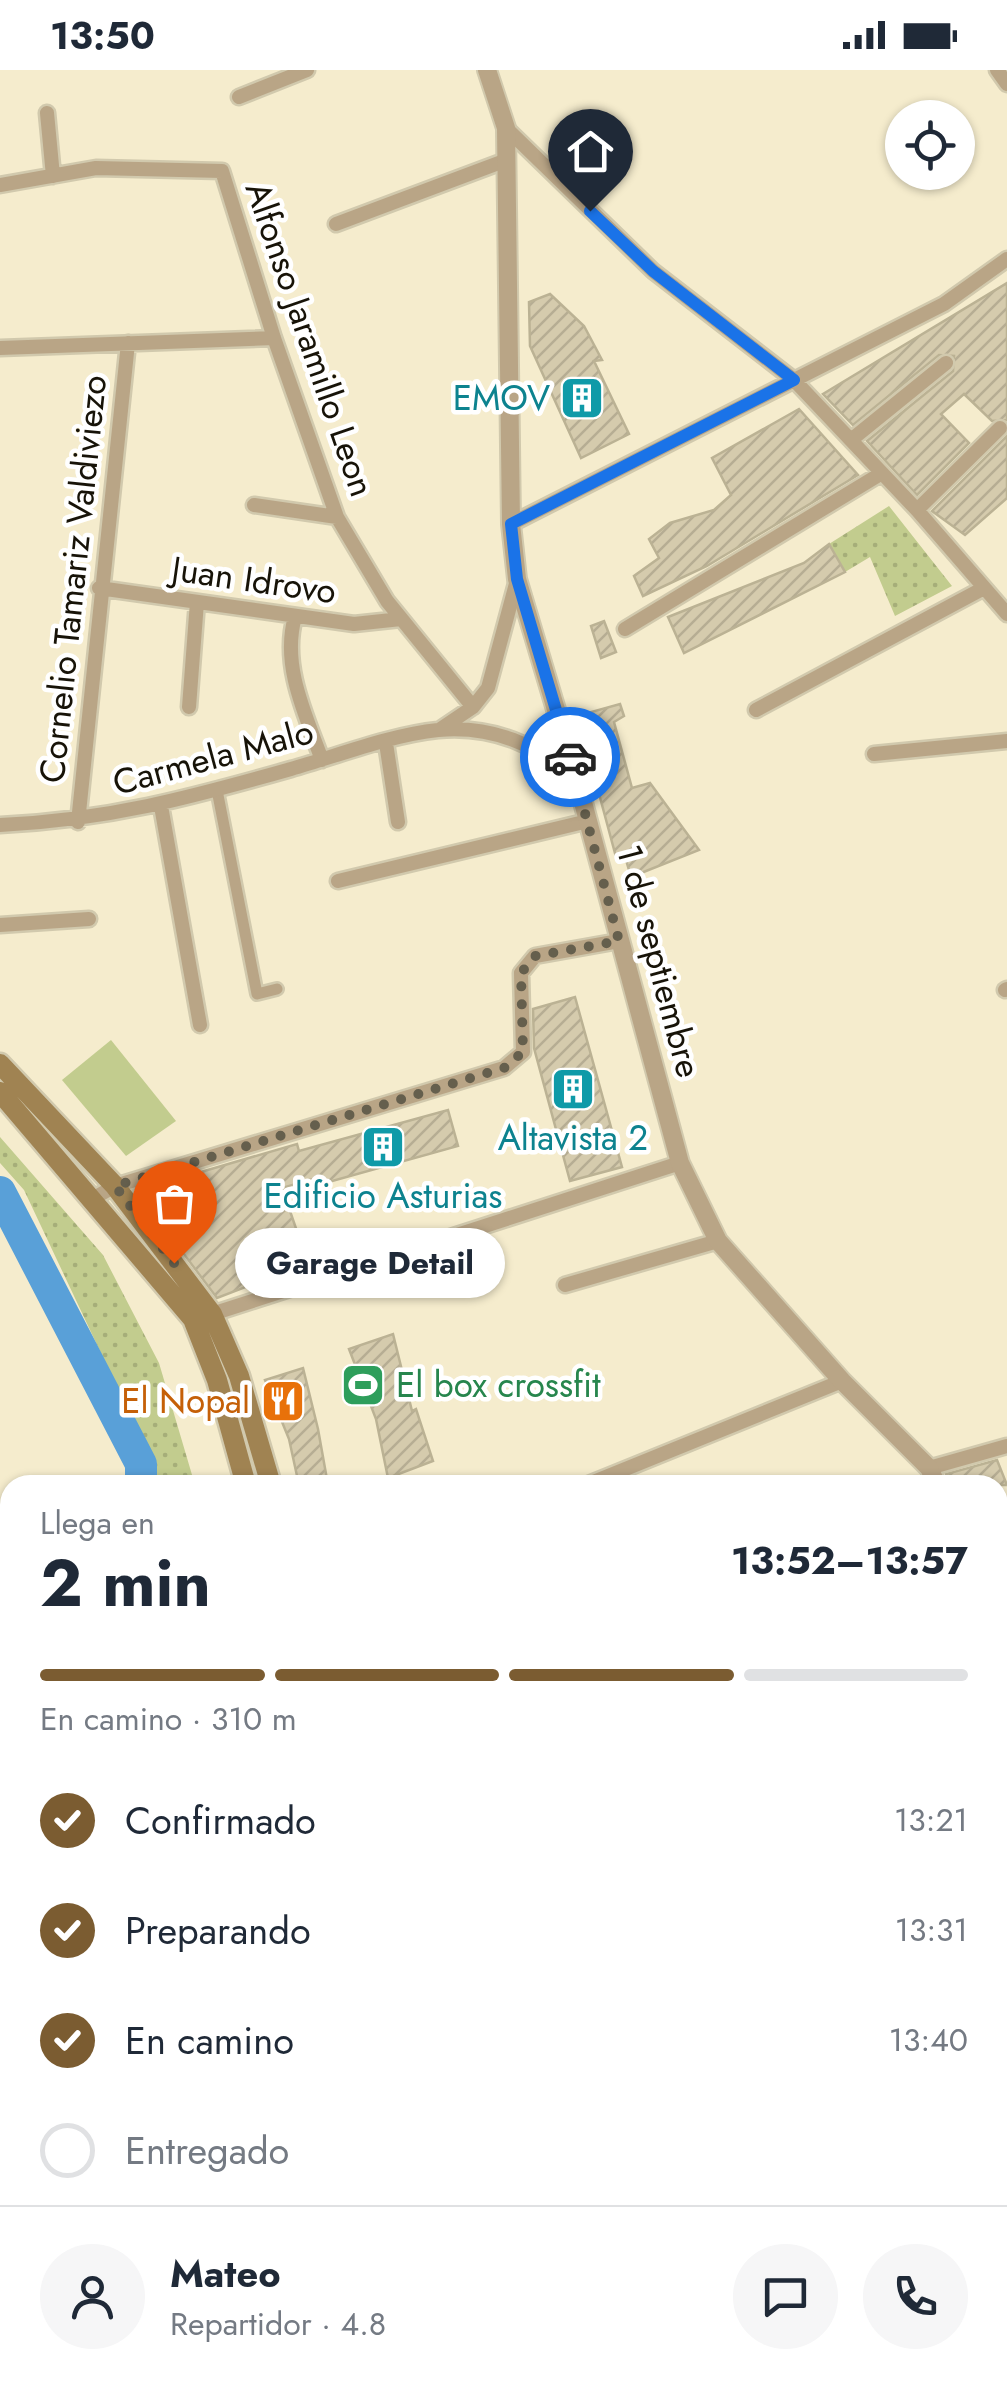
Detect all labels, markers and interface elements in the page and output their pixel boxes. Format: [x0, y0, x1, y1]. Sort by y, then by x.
text: 13:50 [50, 8, 155, 63]
map controls [885, 100, 975, 190]
button: locate [885, 100, 975, 190]
pin [548, 109, 633, 212]
icon: home [563, 124, 618, 179]
street label: Alfonso Jaramillo Leon [233, 175, 387, 503]
street label: Cornelio Tamariz Valdiviezo [27, 373, 119, 785]
place label: EMOV [453, 373, 550, 423]
building icon: EMOV [559, 375, 605, 421]
street label: Juan Idrovo [165, 543, 339, 616]
street label: Carmela Malo [107, 706, 319, 808]
courier [520, 707, 620, 807]
icon: car [543, 730, 598, 785]
street label: 1 de septiembre [604, 839, 714, 1083]
building icon: Altavista 2 [550, 1066, 596, 1112]
place label: Altavista 2 [498, 1113, 648, 1163]
building icon: Edificio Asturias [360, 1124, 406, 1170]
pin [132, 1161, 217, 1264]
place label: Edificio Asturias [264, 1171, 502, 1221]
icon: bag [147, 1176, 202, 1231]
callout: Garage Detail [234, 1228, 504, 1298]
text: Garage Detail [266, 1240, 474, 1286]
place label: El box crossfit [396, 1360, 601, 1410]
sports icon: El box crossfit [340, 1362, 386, 1408]
place label: El Nopal [121, 1376, 250, 1426]
restaurant icon: El Nopal [260, 1378, 306, 1424]
text: Llega en [40, 1500, 155, 1546]
text: 13:52–13:57 [731, 1533, 968, 1588]
text: 2 min [40, 1536, 211, 1630]
text: En camino · 310 m [40, 1696, 297, 1742]
icon: check [40, 1793, 95, 1848]
text: Confirmado [125, 1793, 316, 1848]
text: 13:21 [894, 1797, 968, 1843]
icon: check [40, 1903, 95, 1958]
text: Preparando [125, 1903, 311, 1958]
text: 13:31 [895, 1907, 968, 1953]
icon: check [40, 2013, 95, 2068]
text: En camino [125, 2013, 294, 2068]
text: 13:40 [889, 2017, 968, 2063]
text: Entregado [125, 2123, 289, 2178]
button: person [40, 2244, 145, 2349]
button: chat [733, 2244, 838, 2349]
button: phone [863, 2244, 968, 2349]
text: Mateo [170, 2246, 281, 2301]
text: Repartidor · 4.8 [170, 2301, 386, 2347]

